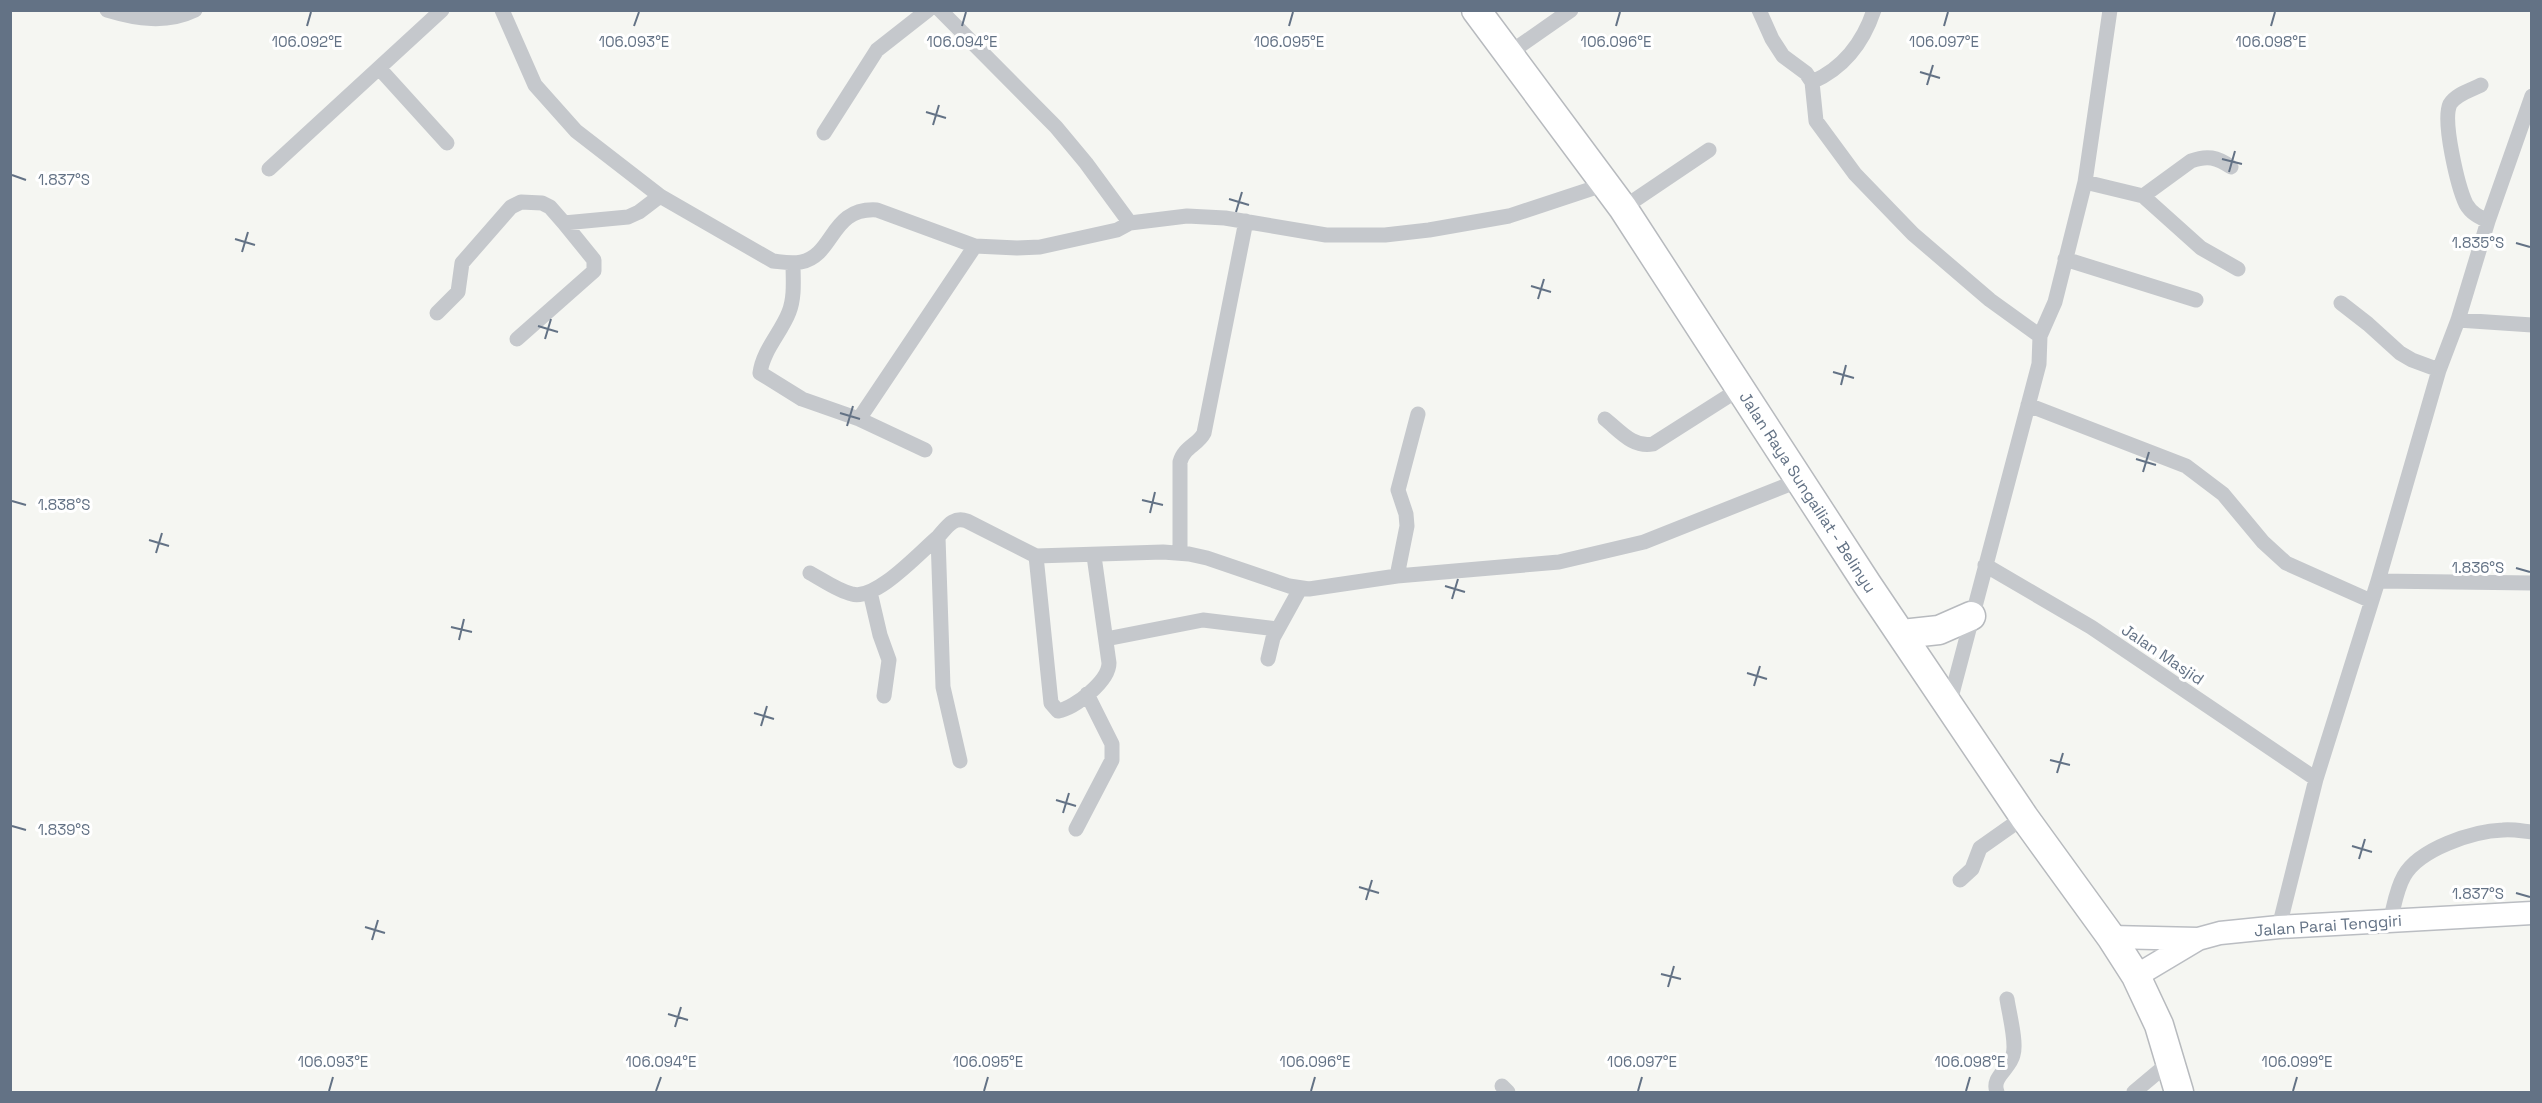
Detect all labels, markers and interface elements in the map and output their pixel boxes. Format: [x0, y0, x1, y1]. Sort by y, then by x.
text: 106.092°E [272, 32, 342, 51]
text: 106.093°E [599, 32, 669, 51]
text: 106.094°E [927, 32, 997, 51]
text: 106.095°E [1254, 32, 1324, 51]
text: 106.096°E [1581, 32, 1651, 51]
text: 106.097°E [1909, 32, 1979, 51]
text: 106.098°E [2236, 32, 2306, 51]
text: 1.837°S [38, 170, 90, 189]
text: 1.835°S [2452, 233, 2504, 252]
street label: Jalan Raya Sungailiat - Belinyu [1735, 388, 1881, 597]
text: 1.838°S [38, 495, 90, 514]
text: 1.836°S [2452, 558, 2504, 577]
street label: Jalan Masjid [2118, 619, 2208, 690]
text: 1.839°S [38, 820, 90, 839]
text: 1.837°S [2452, 884, 2504, 903]
street label: Jalan Parai Tenggiri [2253, 910, 2403, 941]
text: 106.093°E [298, 1052, 368, 1071]
text: 106.094°E [626, 1052, 696, 1071]
text: 106.095°E [953, 1052, 1023, 1071]
text: 106.096°E [1280, 1052, 1350, 1071]
text: 106.097°E [1607, 1052, 1677, 1071]
text: 106.098°E [1935, 1052, 2005, 1071]
text: 106.099°E [2262, 1052, 2332, 1071]

